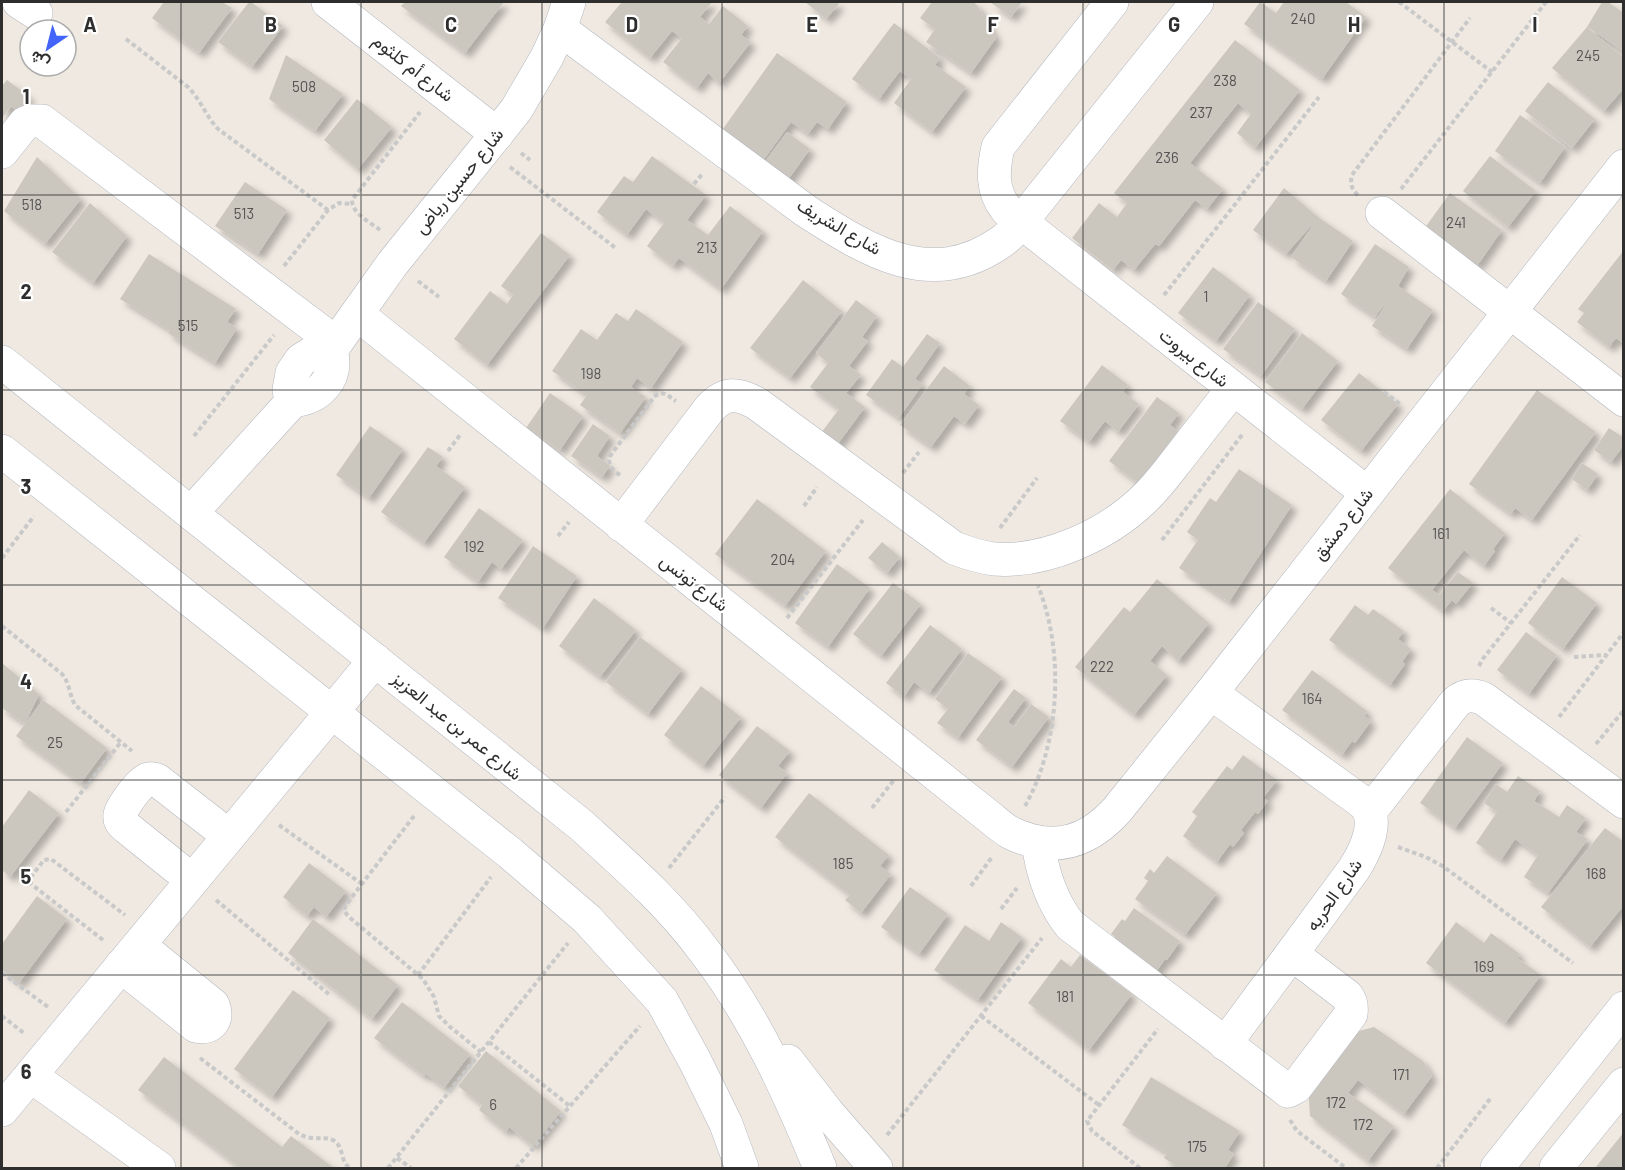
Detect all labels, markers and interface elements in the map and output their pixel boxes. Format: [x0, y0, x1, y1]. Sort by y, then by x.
house number: 240 [1291, 9, 1315, 27]
text: A [83, 12, 97, 36]
text: B [265, 12, 277, 36]
text: C [445, 12, 457, 36]
text: D [626, 12, 638, 36]
text: E [806, 12, 818, 36]
text: F [987, 12, 999, 36]
text: G [1168, 12, 1180, 36]
text: H [1348, 12, 1360, 36]
text: I [1532, 12, 1538, 36]
north arrow [18, 18, 78, 78]
street label: شارع أم كلثوم [367, 29, 459, 107]
house number: 245 [1576, 46, 1600, 64]
text: ش [26, 47, 53, 74]
house number: 238 [1213, 71, 1237, 89]
house number: 508 [292, 77, 316, 95]
text: 1 [22, 84, 30, 108]
house number: 237 [1190, 103, 1212, 121]
street label: شارع حسين رياض [409, 123, 509, 239]
house number: 236 [1155, 148, 1179, 166]
street label: شارع الشريف [792, 193, 886, 261]
house number: 518 [22, 195, 42, 213]
house number: 513 [234, 204, 254, 222]
house number: 241 [1446, 213, 1466, 231]
house number: 213 [697, 238, 717, 256]
text: 2 [20, 279, 32, 303]
house number: 1 [1203, 287, 1209, 305]
house number: 515 [178, 316, 198, 334]
street label: شارع بيروت [1154, 323, 1234, 393]
house number: 198 [581, 364, 601, 382]
text: 3 [21, 474, 31, 498]
street label: شارع دمشق [1307, 483, 1379, 565]
house number: 161 [1432, 524, 1450, 542]
house number: 192 [463, 537, 485, 555]
street label: شارع تونس [655, 549, 733, 617]
house number: 204 [771, 550, 795, 568]
house number: 222 [1090, 657, 1114, 675]
street label: شارع عمر بن عبد العزيز [386, 666, 527, 786]
text: 4 [20, 669, 32, 693]
house number: 164 [1301, 689, 1323, 707]
house number: 25 [47, 733, 63, 751]
house number: 185 [833, 854, 853, 872]
street label: شارع الحريه [1300, 854, 1368, 936]
text: 5 [21, 864, 32, 888]
house number: 168 [1586, 864, 1606, 882]
house number: 169 [1474, 957, 1494, 975]
house number: 181 [1056, 987, 1074, 1005]
text: 6 [21, 1059, 32, 1083]
house number: 171 [1392, 1065, 1410, 1083]
house number: 172 [1326, 1093, 1346, 1111]
house number: 6 [489, 1095, 497, 1113]
house number: 172 [1353, 1115, 1373, 1133]
house number: 175 [1187, 1137, 1207, 1155]

